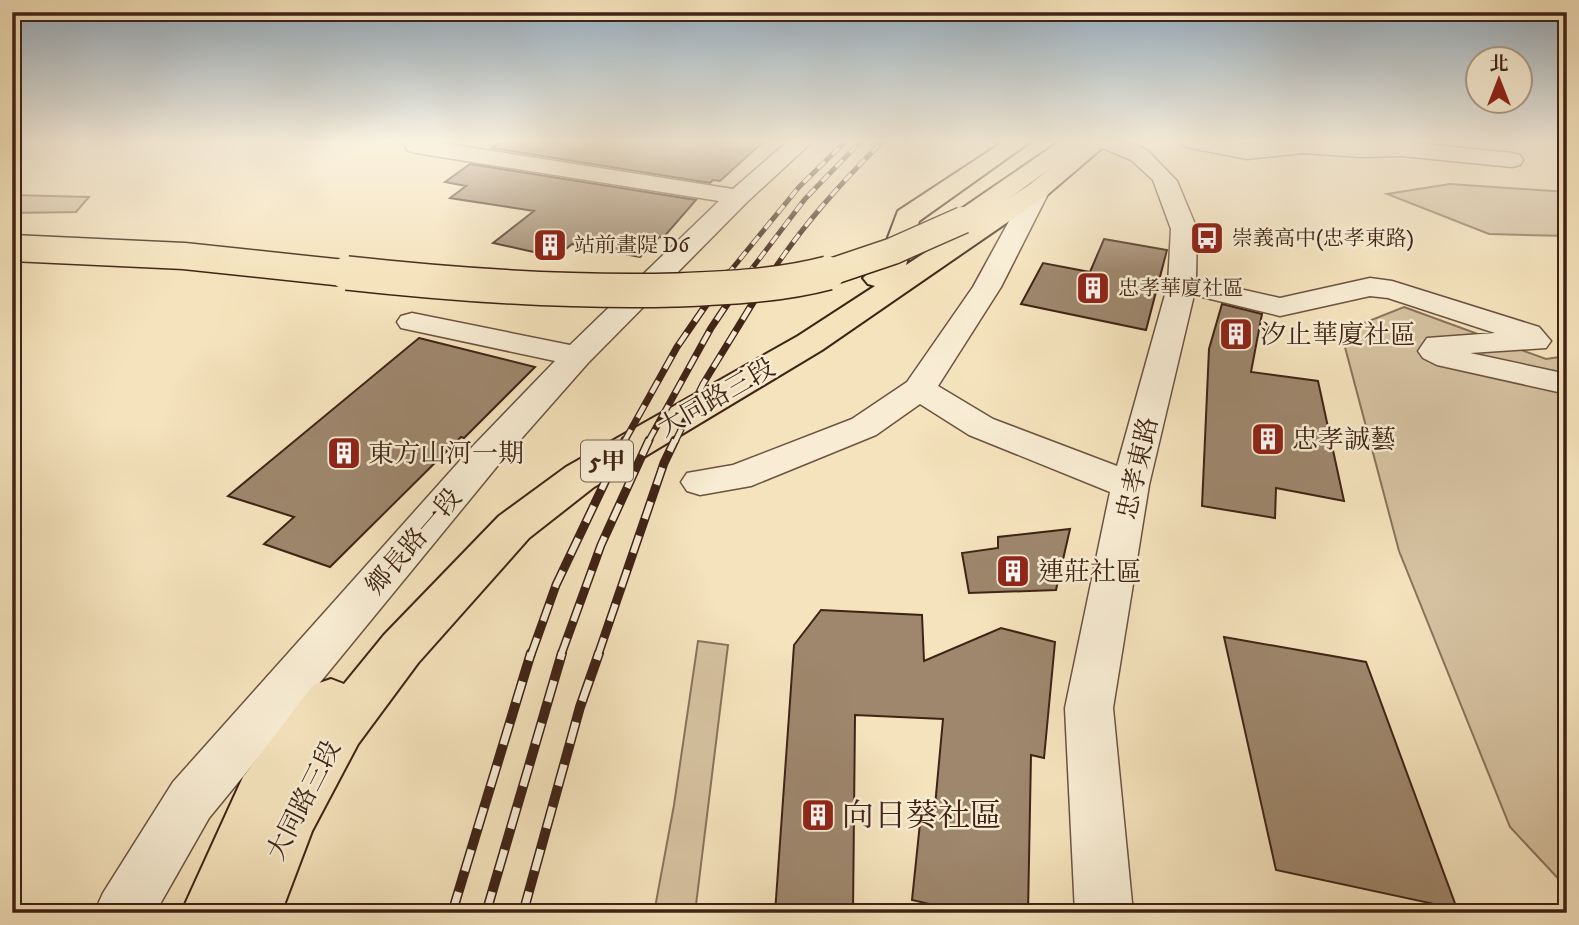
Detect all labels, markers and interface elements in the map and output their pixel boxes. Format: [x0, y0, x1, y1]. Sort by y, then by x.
north arrow [1464, 46, 1534, 116]
text: 北 [1489, 53, 1509, 76]
bus stop icon: 崇義高中(忠孝東路) [1188, 219, 1226, 257]
building icon: 站前畫隄 D6 [531, 226, 569, 264]
place label: 崇義高中(忠孝東路) [1232, 226, 1414, 252]
place label: 站前畫隄 D6 [574, 233, 690, 259]
building icon: 忠孝華廈社區 [1074, 269, 1112, 307]
place label: 忠孝華廈社區 [1118, 276, 1244, 302]
building icon: 汐止華廈社區 [1217, 315, 1255, 353]
place label: 汐止華廈社區 [1260, 319, 1416, 352]
street label: 大同路三段 [652, 352, 781, 445]
street label: 忠孝東路 [1111, 414, 1166, 523]
building icon: 忠孝誠藝 [1249, 420, 1287, 458]
place label: 忠孝誠藝 [1292, 424, 1396, 457]
building icon: 東方山河一期 [325, 434, 363, 472]
place label: 東方山河一期 [368, 438, 524, 471]
road number: 5甲 [581, 440, 633, 482]
street label: 鄉長路一段 [359, 482, 469, 602]
building icon: 連莊社區 [994, 552, 1032, 590]
place label: 連莊社區 [1038, 556, 1142, 589]
street label: 大同路三段 [260, 735, 349, 866]
building icon: 向日葵社區 [799, 796, 837, 834]
place label: 向日葵社區 [842, 797, 1002, 837]

